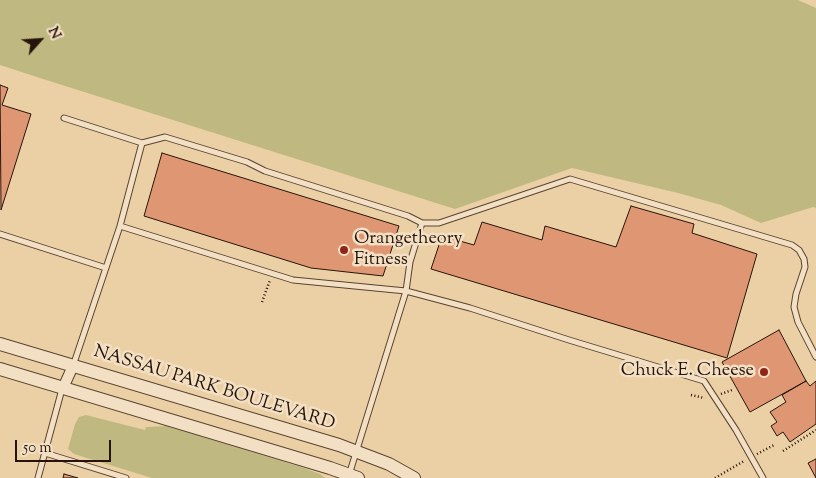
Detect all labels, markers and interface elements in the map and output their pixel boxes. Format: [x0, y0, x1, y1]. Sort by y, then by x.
north arrow [15, 15, 65, 65]
text: N [42, 24, 65, 43]
place label: Orangetheory Fitness [354, 229, 462, 272]
marker: Orangetheory Fitness [338, 244, 350, 256]
street label: NASSAU PARK BOULEVARD [91, 342, 337, 436]
place label: Chuck E. Cheese [621, 361, 754, 383]
marker: Chuck E. Cheese [758, 366, 770, 378]
scale bar [18, 430, 114, 462]
text: 50 m [23, 438, 52, 459]

